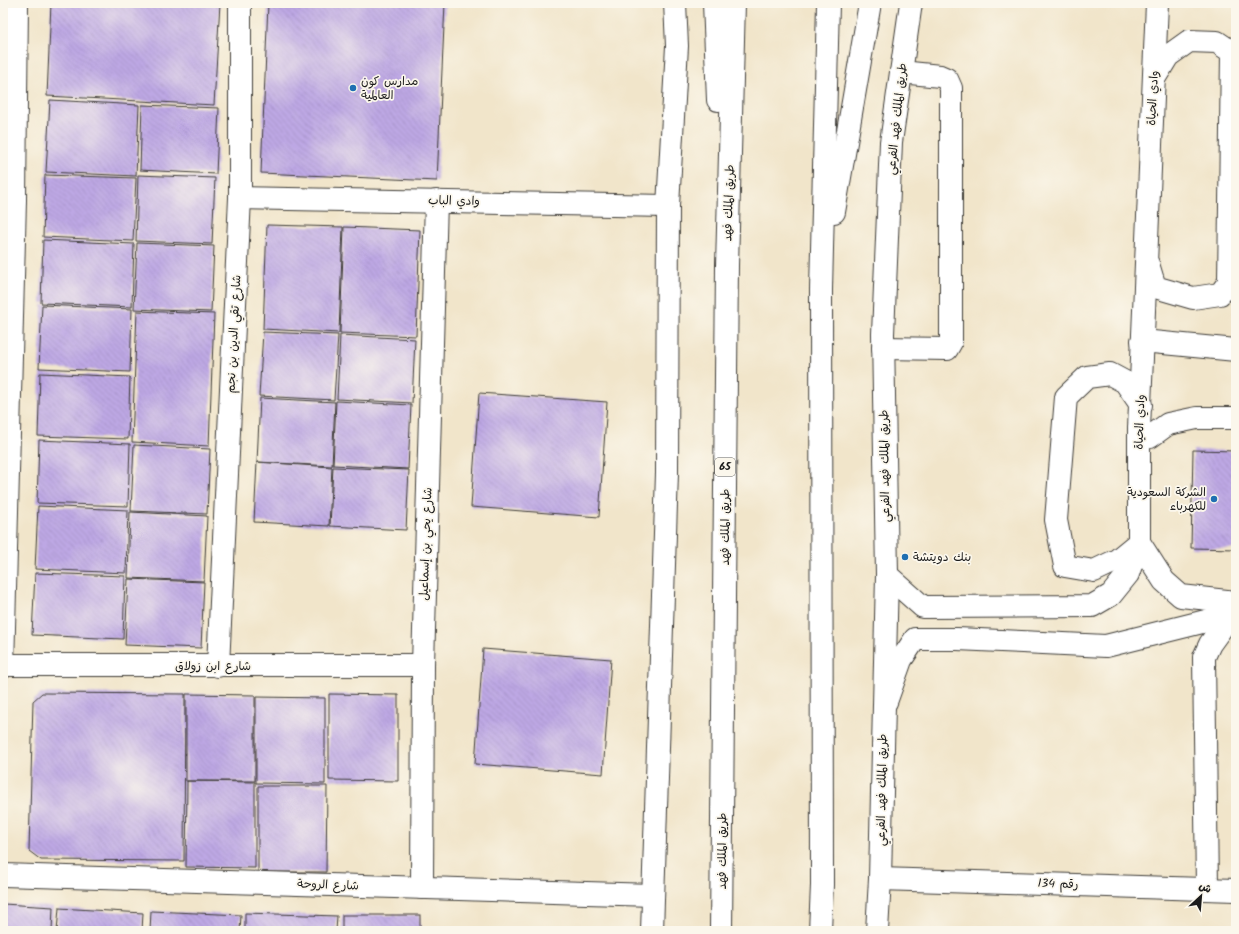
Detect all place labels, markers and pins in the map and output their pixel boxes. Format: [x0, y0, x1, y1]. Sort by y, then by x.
place label: مدارس كون العالمية [361, 72, 418, 105]
marker: مدارس كون العالمية [348, 83, 358, 93]
place label: الشركة السعودية للكهرباء [1127, 483, 1206, 516]
marker: الشركة السعودية للكهرباء [1209, 494, 1219, 504]
place label: بنك دويتشة [913, 548, 971, 567]
marker: بنك دويتشة [900, 552, 910, 562]

